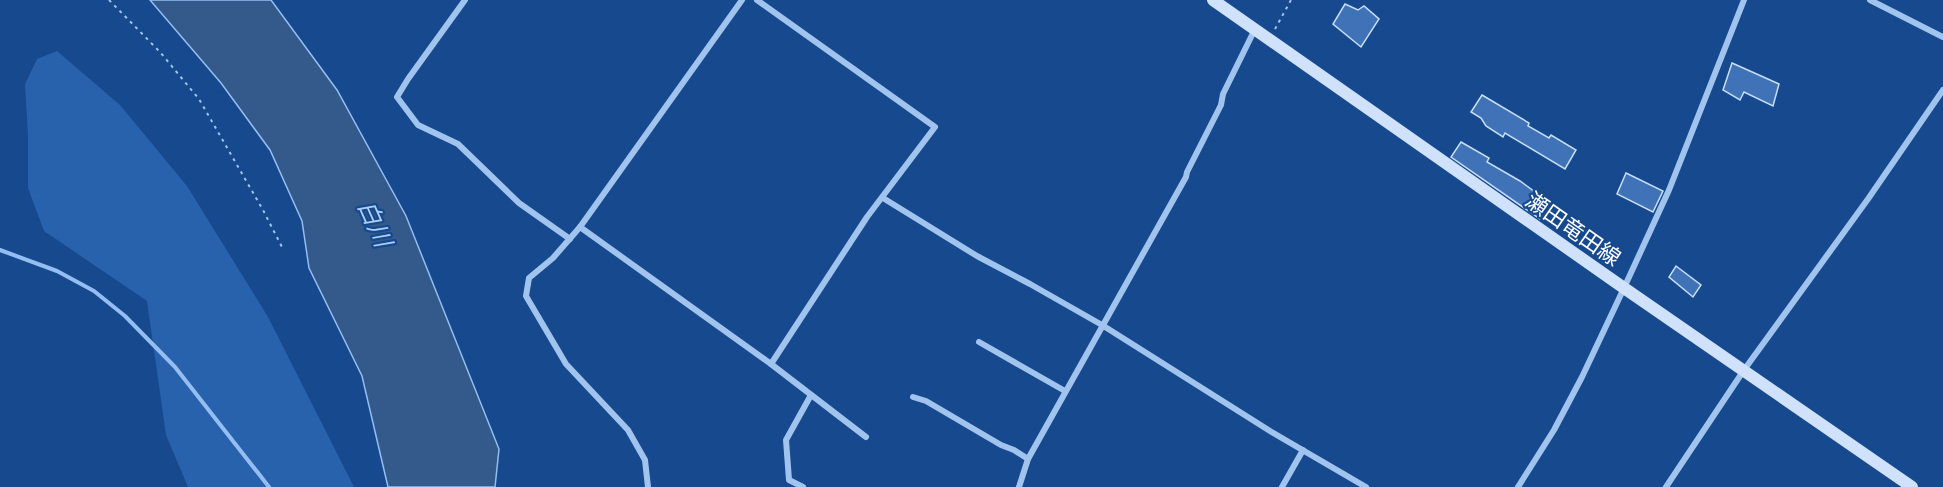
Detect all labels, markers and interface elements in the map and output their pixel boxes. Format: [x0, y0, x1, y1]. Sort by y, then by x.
street label: 瀬田竜田線 [1521, 186, 1627, 270]
water label: 白川 [353, 195, 400, 254]

